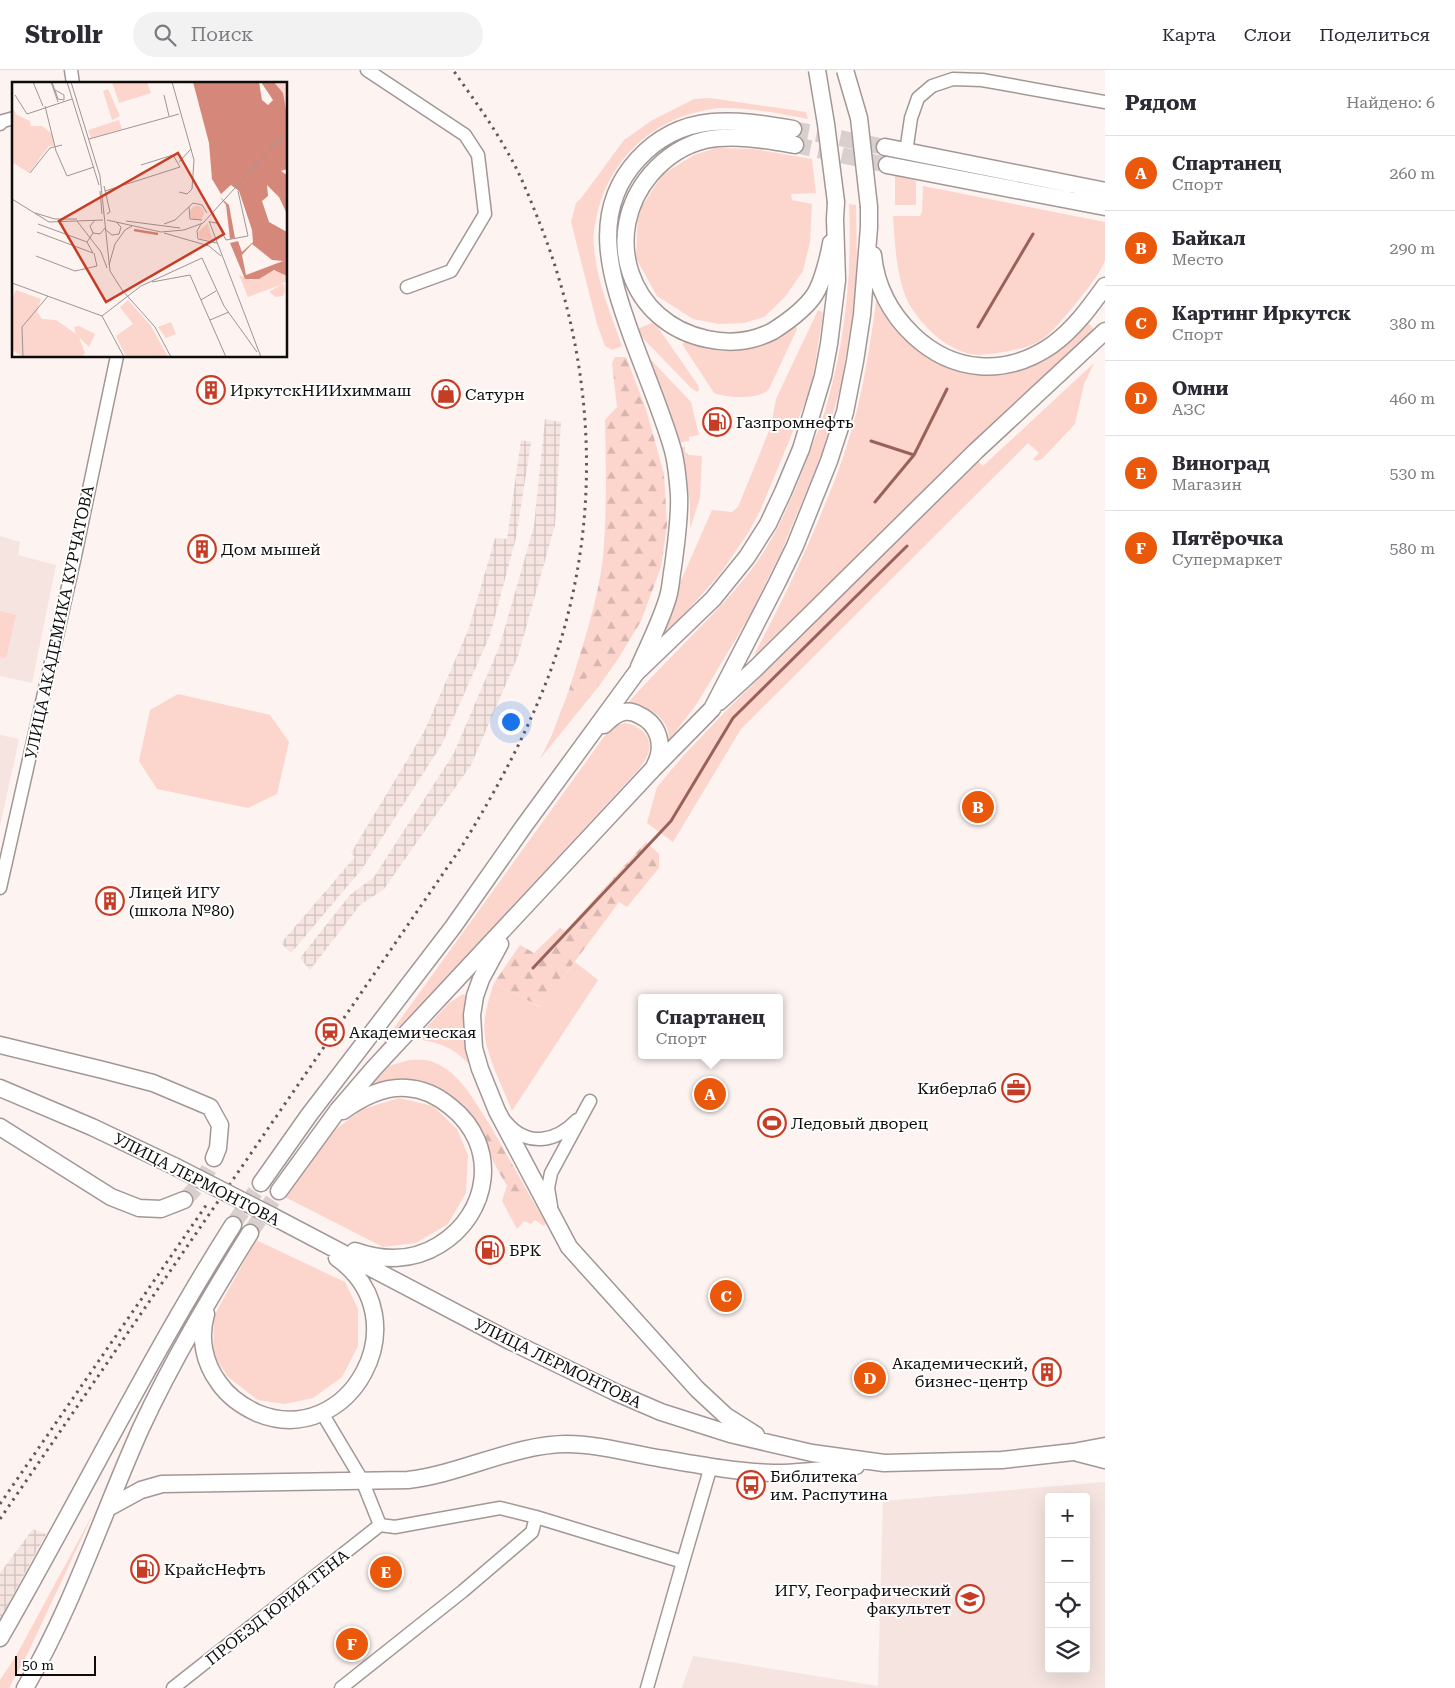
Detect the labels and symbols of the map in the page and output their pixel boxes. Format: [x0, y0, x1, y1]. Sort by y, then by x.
inset map [12, 82, 288, 358]
building icon: ИркутскНИИхиммаш [196, 375, 226, 405]
shop icon: Сатурн [431, 379, 461, 409]
place label: ИркутскНИИхиммаш [230, 381, 411, 400]
place label: Сатурн [465, 385, 525, 404]
fuel station icon: Газпромнефть [702, 407, 732, 437]
place label: Газпромнефть [736, 413, 854, 432]
street label: УЛИЦА АКАДЕМИКА КУРЧАТОВА [21, 483, 98, 761]
building icon: Дом мышей [187, 534, 217, 564]
place label: Дом мышей [221, 540, 321, 559]
your location [498, 709, 524, 735]
pin: B [962, 788, 994, 826]
place label: Лицей ИГУ (школа №80) [129, 883, 234, 920]
building icon: Лицей ИГУ (школа №80) [95, 886, 125, 916]
station icon: Академическая [315, 1017, 345, 1047]
place label: Академическая [349, 1023, 476, 1042]
office icon: Киберлаб [1001, 1073, 1031, 1103]
pin: A [694, 1075, 726, 1113]
place label: Киберлаб [917, 1079, 997, 1098]
sports icon: Ледовый дворец [757, 1108, 787, 1138]
place label: Ледовый дворец [791, 1114, 928, 1133]
street label: УЛИЦА ЛЕРМОНТОВА [110, 1129, 284, 1230]
fuel station icon: БРК [475, 1235, 505, 1265]
place label: БРК [509, 1241, 541, 1260]
pin: C [710, 1277, 742, 1315]
street label: УЛИЦА ЛЕРМОНТОВА [471, 1315, 645, 1413]
place label: Академический, бизнес-центр [892, 1354, 1028, 1391]
building icon: Академический, бизнес-центр [1032, 1357, 1062, 1387]
pin: D [854, 1359, 886, 1397]
place label: Библитека им. Распутина [770, 1467, 888, 1504]
bus stop icon: Библитека им. Распутина [736, 1470, 766, 1500]
street label: ПРОЕЗД ЮРИЯ ТЕНА [202, 1545, 353, 1669]
pin: E [370, 1553, 402, 1591]
fuel station icon: КрайсНефть [130, 1554, 160, 1584]
place label: КрайсНефть [164, 1560, 266, 1579]
place label: ИГУ, Географический факультет [774, 1581, 951, 1618]
school or university icon: ИГУ, Географический факультет [955, 1584, 985, 1614]
pin: F [336, 1625, 368, 1663]
scale bar [15, 1653, 96, 1676]

